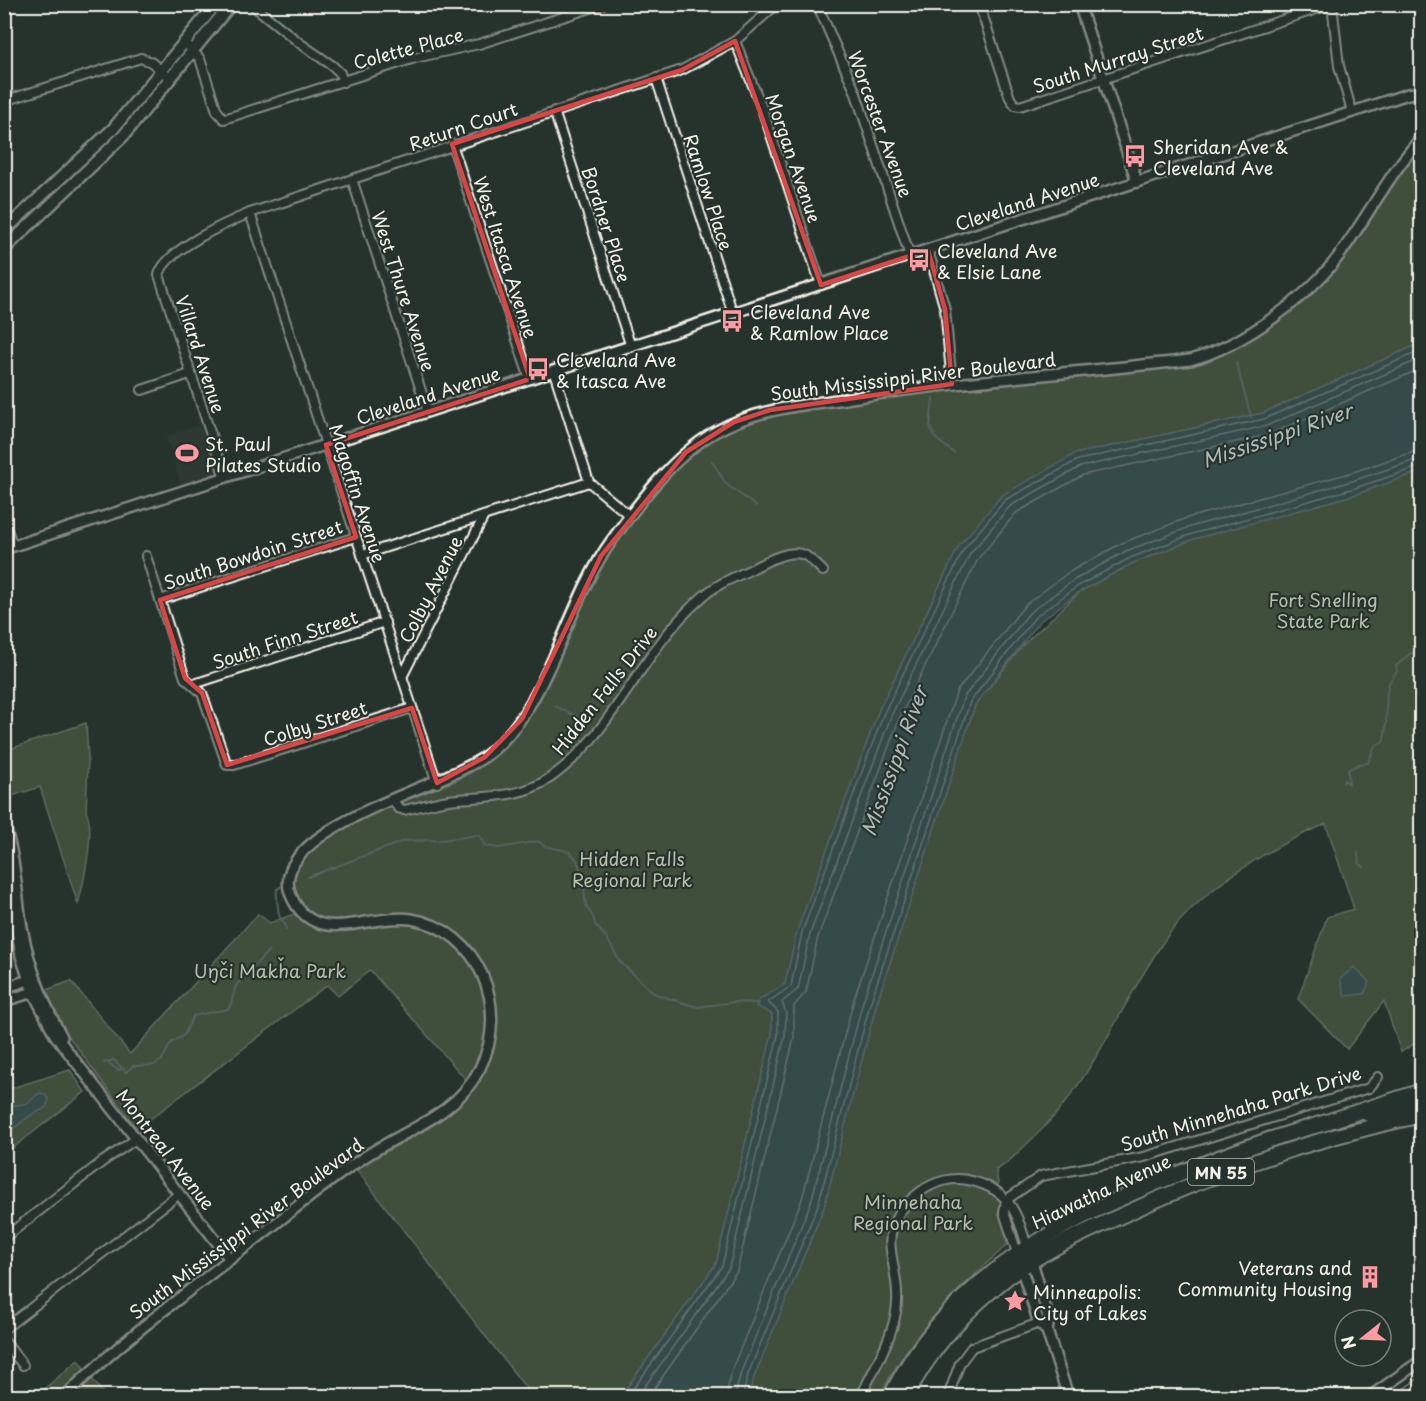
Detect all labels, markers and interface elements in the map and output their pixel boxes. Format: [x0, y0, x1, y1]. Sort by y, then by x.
street label: South Murray Street [1029, 19, 1207, 99]
street label: Colette Place [350, 20, 466, 76]
street label: Worcester Avenue [842, 47, 920, 201]
street label: Morgan Avenue [759, 90, 829, 226]
street label: Return Court [405, 95, 521, 157]
street label: Ramlow Place [678, 130, 741, 254]
place label: Sheridan Ave & Cleveland Ave [1153, 133, 1288, 181]
bus stop icon: Sheridan Ave & Cleveland Ave [1122, 143, 1148, 169]
street label: Bordner Place [576, 163, 638, 285]
street label: Cleveland Avenue [951, 165, 1103, 237]
street label: West Itasca Avenue [467, 173, 545, 342]
street label: West Thure Avenue [365, 207, 443, 375]
place label: Cleveland Ave & Elsie Lane [937, 237, 1057, 285]
bus stop icon: Cleveland Ave & Elsie Lane [906, 247, 932, 273]
street label: Villard Avenue [169, 291, 233, 417]
place label: Cleveland Ave & Ramlow Place [750, 298, 889, 346]
bus stop icon: Cleveland Ave & Ramlow Place [719, 308, 745, 334]
street label: South Mississippi River Boulevard [769, 345, 1057, 407]
place label: Cleveland Ave & Itasca Ave [556, 346, 676, 394]
bus stop icon: Cleveland Ave & Itasca Ave [525, 356, 551, 382]
street label: Cleveland Avenue [352, 359, 504, 431]
water label: Mississippi River [1198, 394, 1359, 475]
street label: Magoffin Avenue [323, 420, 393, 566]
place label: St. Paul Pilates Studio [205, 430, 321, 478]
sports icon: St. Paul Pilates Studio [174, 440, 200, 466]
street label: South Bowdoin Street [160, 512, 346, 596]
street label: Colby Avenue [391, 531, 469, 647]
park label: Fort Snelling State Park [1268, 586, 1378, 634]
street label: South Finn Street [209, 603, 361, 675]
street label: Hidden Falls Drive [545, 620, 663, 760]
water label: Mississippi River [853, 680, 936, 840]
street label: Colby Street [260, 694, 370, 752]
park label: Hidden Falls Regional Park [572, 845, 692, 893]
park label: Uŋči Makȟa Park [194, 956, 346, 984]
street label: South Minnehaha Park Drive [1117, 1058, 1365, 1157]
street label: Montreal Avenue [110, 1083, 222, 1215]
street label: South Mississippi River Boulevard [123, 1131, 369, 1325]
street label: Hiawatha Avenue [1027, 1147, 1175, 1235]
road number: MN 55 [1188, 1159, 1254, 1185]
park label: Minnehaha Regional Park [853, 1188, 973, 1236]
place label: Veterans and Community Housing [1177, 1254, 1352, 1302]
building icon: Veterans and Community Housing [1357, 1264, 1383, 1290]
place label: Minneapolis: City of Lakes [1033, 1278, 1147, 1326]
place icon: Minneapolis: City of Lakes [1002, 1288, 1028, 1314]
north arrow [1333, 1308, 1393, 1368]
text: N [1334, 1333, 1361, 1353]

